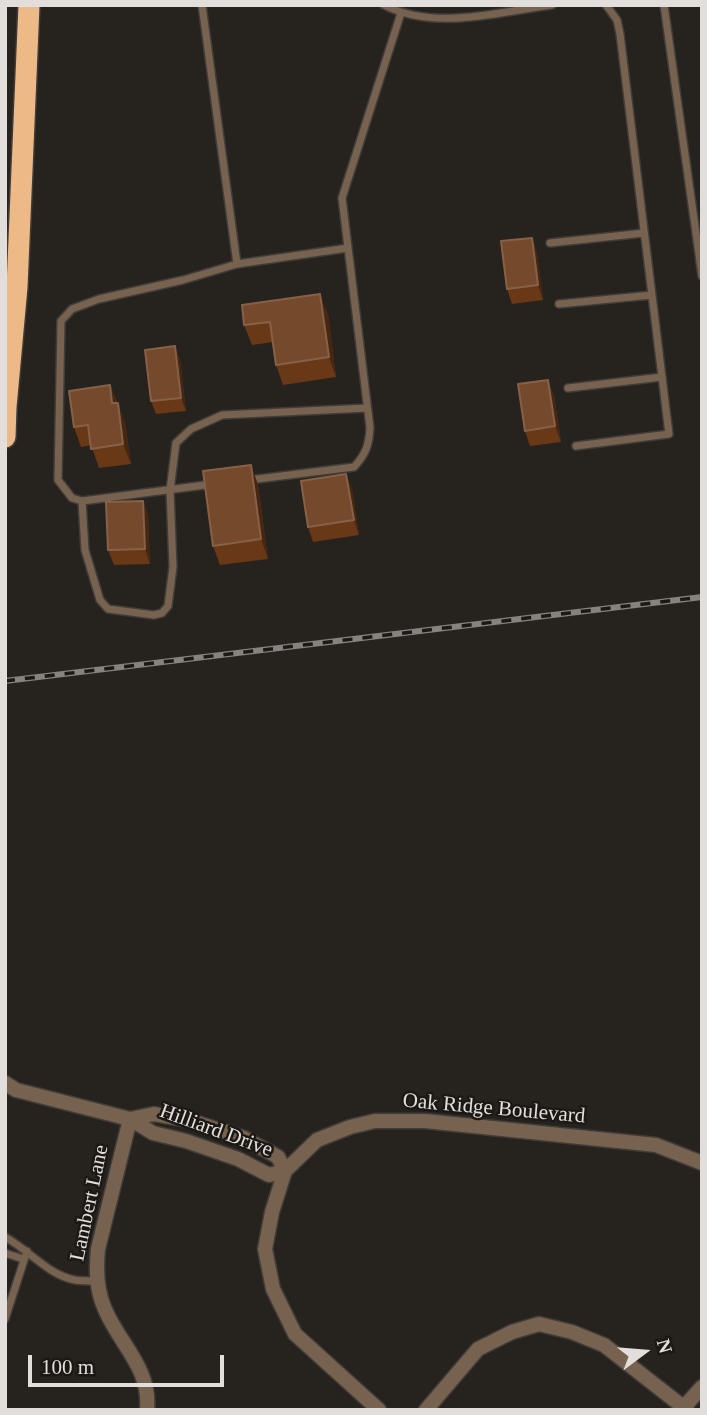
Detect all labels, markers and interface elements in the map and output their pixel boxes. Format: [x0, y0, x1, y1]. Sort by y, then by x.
street label: Oak Ridge Boulevard [402, 1088, 586, 1130]
street label: Hilliard Drive [156, 1099, 276, 1163]
street label: Lambert Lane [65, 1142, 115, 1264]
north arrow [609, 1317, 679, 1387]
text: N [653, 1337, 677, 1356]
scale bar [32, 1342, 228, 1386]
text: 100 m [41, 1355, 94, 1379]

